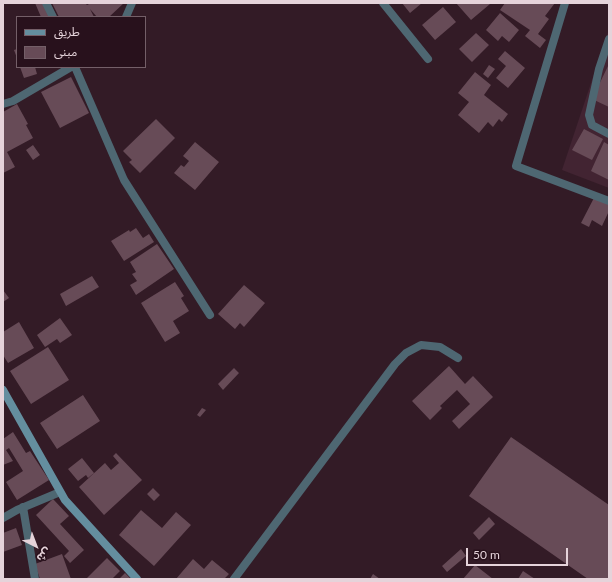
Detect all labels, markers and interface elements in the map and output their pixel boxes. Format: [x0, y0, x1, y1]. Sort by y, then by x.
legend [16, 16, 146, 68]
text: طريق [54, 24, 80, 39]
text: مبنى [54, 44, 77, 59]
north arrow [16, 526, 56, 566]
scale bar [468, 540, 570, 566]
text: ش [34, 545, 54, 565]
text: 50 m [473, 547, 500, 562]

